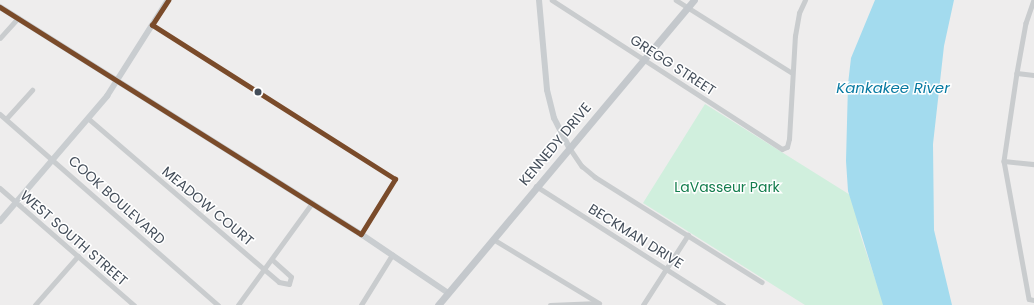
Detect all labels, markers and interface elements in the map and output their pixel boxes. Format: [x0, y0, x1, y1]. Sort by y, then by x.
street label: GREGG STREET [627, 31, 719, 99]
water label: Kankakee River [836, 79, 950, 97]
unlabelled marker [253, 87, 263, 97]
street label: KENNEDY DRIVE [516, 99, 594, 189]
street label: COOK BOULEVARD [65, 152, 169, 248]
street label: MEADOW COURT [159, 163, 257, 249]
park label: LaVasseur Park [674, 179, 780, 195]
street label: WEST SOUTH STREET [17, 187, 131, 289]
street label: BECKMAN DRIVE [586, 200, 686, 272]

